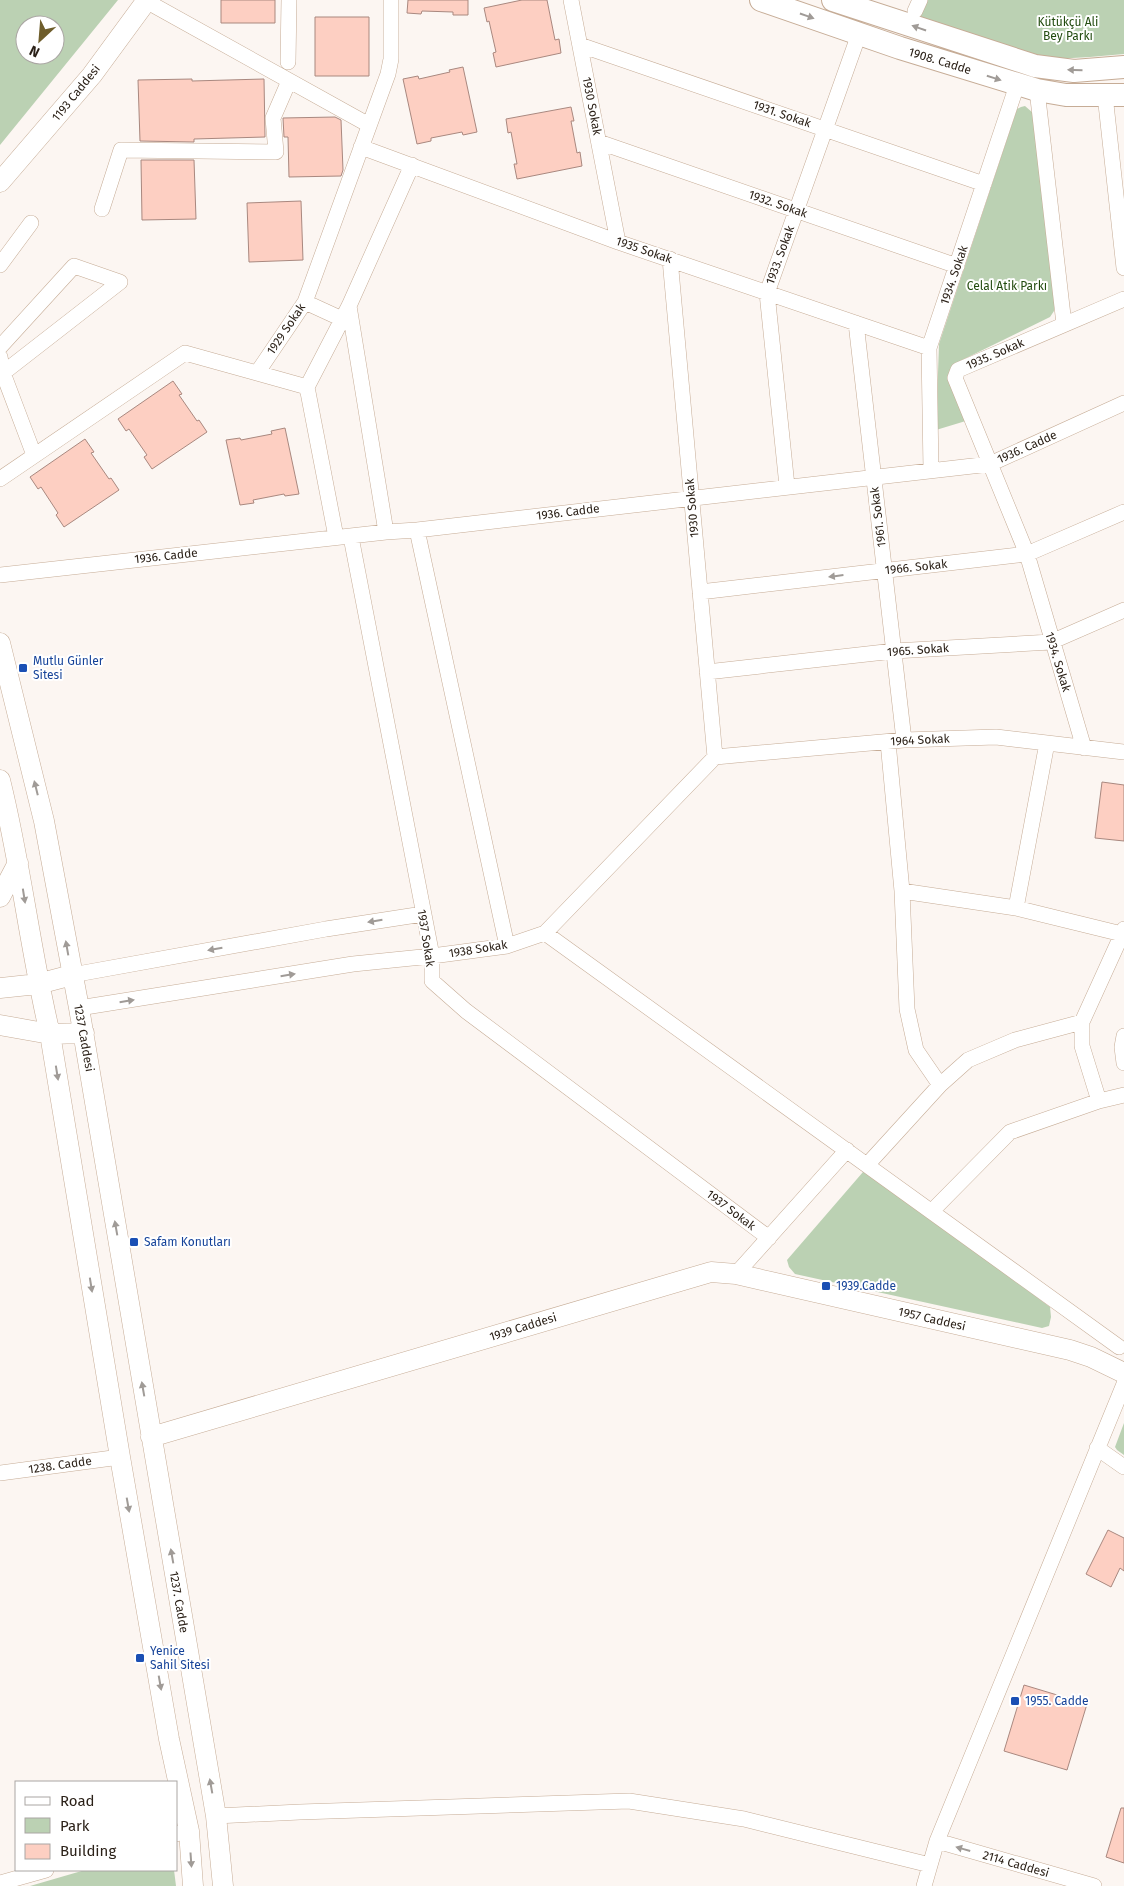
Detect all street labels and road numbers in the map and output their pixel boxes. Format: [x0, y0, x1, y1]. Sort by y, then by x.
street label: 1908. Cadde [907, 45, 973, 77]
street label: 1193 Caddesi [49, 62, 103, 124]
street label: 1930 Sokak [579, 76, 605, 137]
street label: 1931. Sokak [751, 98, 814, 131]
street label: 1932. Sokak [747, 187, 810, 221]
street label: 1933. Sokak [763, 223, 797, 286]
street label: 1935 Sokak [614, 234, 675, 266]
street label: 1934. Sokak [937, 243, 971, 307]
street label: 1929 Sokak [264, 300, 309, 357]
street label: 1935. Sokak [964, 335, 1027, 372]
street label: 1936. Cadde [995, 428, 1059, 466]
street label: 1930 Sokak [682, 477, 702, 538]
street label: 1961. Sokak [867, 485, 889, 548]
street label: 1936. Cadde [536, 501, 600, 523]
street label: 1936. Cadde [134, 546, 198, 566]
street label: 1966. Sokak [884, 557, 949, 577]
street label: 1934. Sokak [1042, 630, 1074, 694]
street label: 1965. Sokak [887, 641, 950, 659]
street label: 1964 Sokak [890, 731, 951, 749]
street label: 1937 Sokak [415, 908, 438, 969]
street label: 1938 Sokak [448, 937, 509, 961]
street label: 1237 Caddesi [71, 1003, 97, 1073]
street label: 1937 Sokak [704, 1187, 759, 1234]
street label: 1957 Caddesi [897, 1304, 967, 1334]
street label: 1939 Caddesi [488, 1310, 558, 1344]
street label: 1238. Cadde [27, 1454, 93, 1476]
street label: 1237. Cadde [167, 1570, 191, 1634]
street label: 2114 Caddesi [981, 1848, 1051, 1880]

